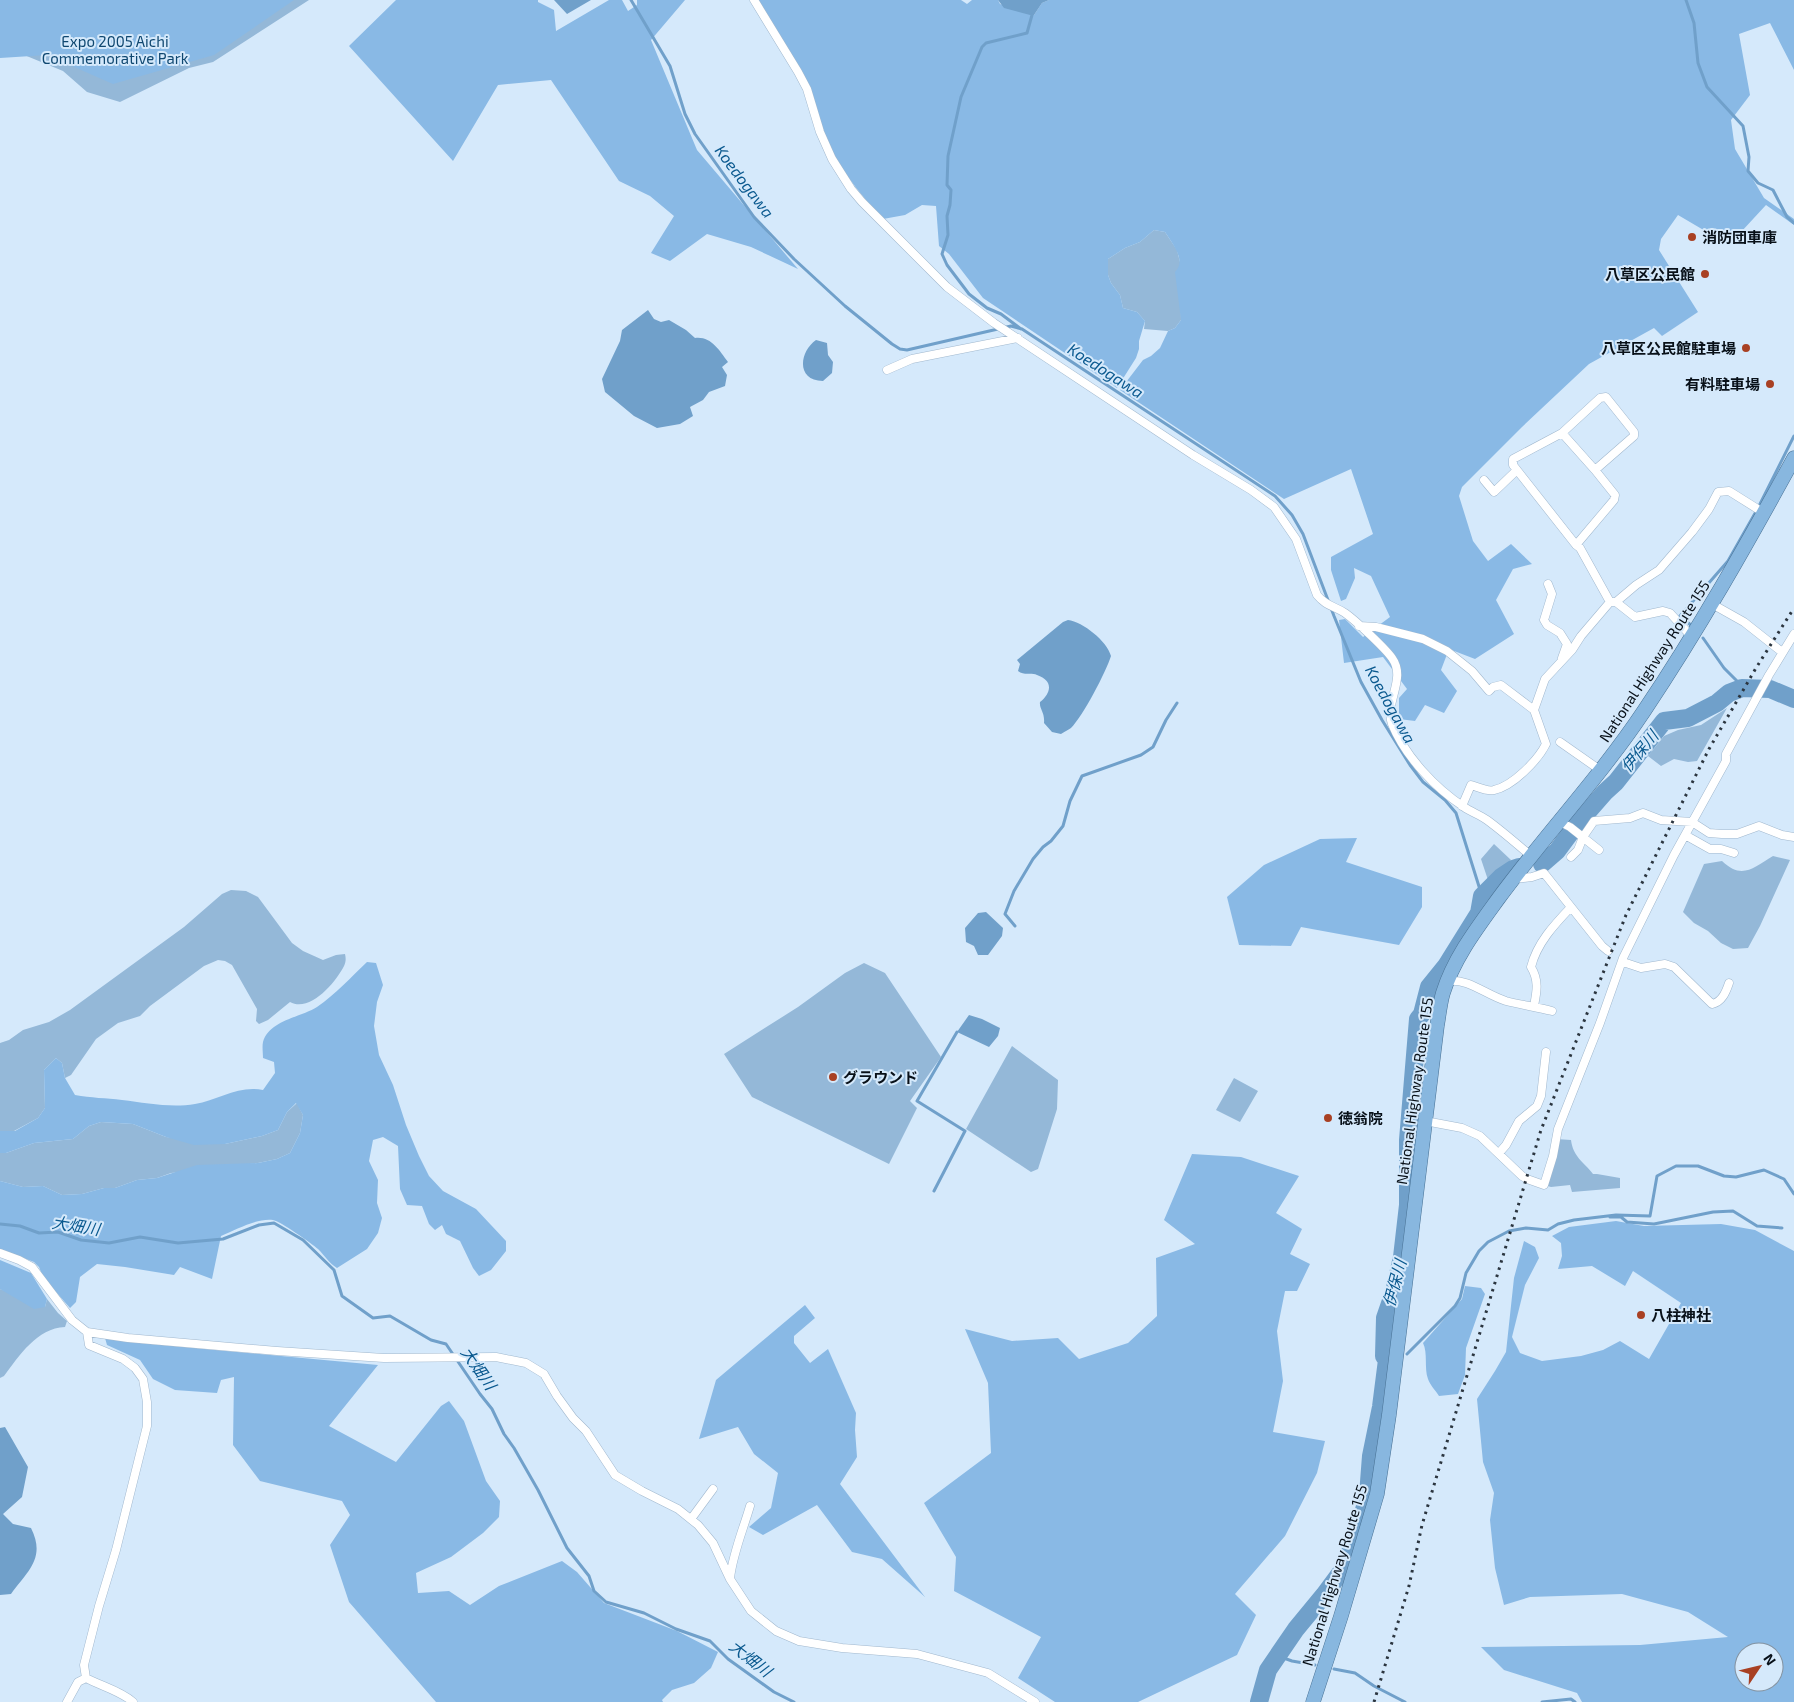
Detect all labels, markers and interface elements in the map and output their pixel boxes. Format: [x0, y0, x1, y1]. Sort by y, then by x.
park label: Expo 2005 Aichi Commemorative Park [42, 32, 189, 67]
water label: Koedogawa [711, 141, 779, 221]
place label: 消防団車庫 [1702, 228, 1777, 246]
marker: 消防団車庫 [1686, 231, 1698, 243]
place label: 八草区公民館 [1605, 265, 1695, 283]
marker: 八草区公民館 [1699, 268, 1711, 280]
water label: Koedogawa [1065, 339, 1147, 401]
place label: 八草区公民館駐車場 [1601, 339, 1736, 357]
marker: 八草区公民館駐車場 [1740, 342, 1752, 354]
place label: 有料駐車場 [1685, 375, 1760, 393]
marker: 有料駐車場 [1764, 378, 1776, 390]
street label: National Highway Route 155 [1595, 577, 1713, 745]
water label: Koedogawa [1362, 662, 1420, 746]
water label: 伊保川 [1616, 725, 1663, 775]
street label: National Highway Route 155 [1392, 996, 1436, 1186]
place label: グラウンド [843, 1068, 918, 1086]
marker: グラウンド [827, 1071, 839, 1083]
place label: 徳翁院 [1338, 1109, 1383, 1127]
marker: 徳翁院 [1322, 1112, 1334, 1124]
water label: 大畑川 [51, 1212, 103, 1238]
water label: 伊保川 [1379, 1255, 1410, 1309]
place label: 八柱神社 [1651, 1306, 1711, 1324]
marker: 八柱神社 [1635, 1309, 1647, 1321]
water label: 大畑川 [457, 1343, 502, 1395]
street label: National Highway Route 155 [1298, 1482, 1370, 1668]
water label: 大畑川 [726, 1636, 777, 1681]
north arrow [1734, 1642, 1784, 1692]
text: N [1760, 1650, 1780, 1668]

